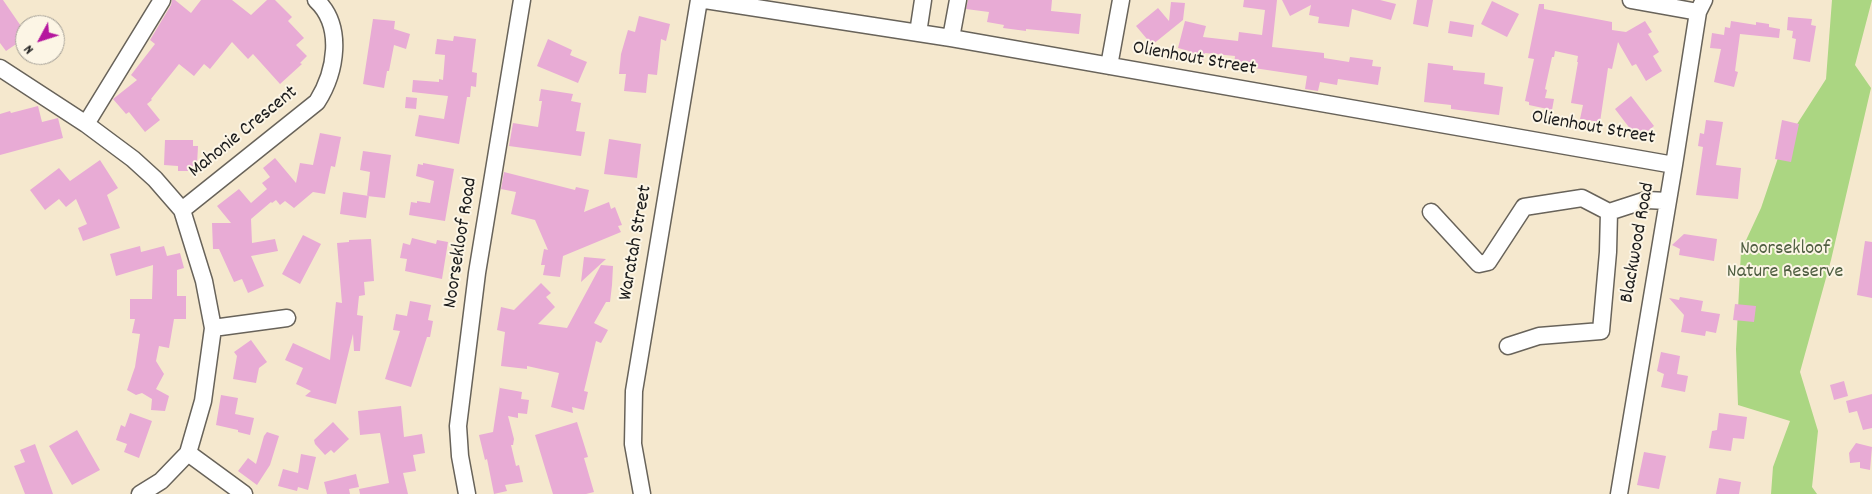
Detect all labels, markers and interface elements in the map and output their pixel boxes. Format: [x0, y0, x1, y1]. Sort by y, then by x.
north arrow [15, 15, 65, 65]
street label: Olienhout Street [1130, 37, 1258, 83]
text: N [19, 40, 39, 58]
street label: Mahonie Crescent [185, 82, 303, 184]
street label: Olienhout Street [1529, 106, 1657, 152]
street label: Noorsekloof Road [440, 176, 484, 310]
street label: Blackwood Road [1617, 181, 1661, 305]
street label: Waratah Street [615, 183, 659, 303]
park label: Noorsekloof Nature Reserve [1727, 238, 1843, 285]

